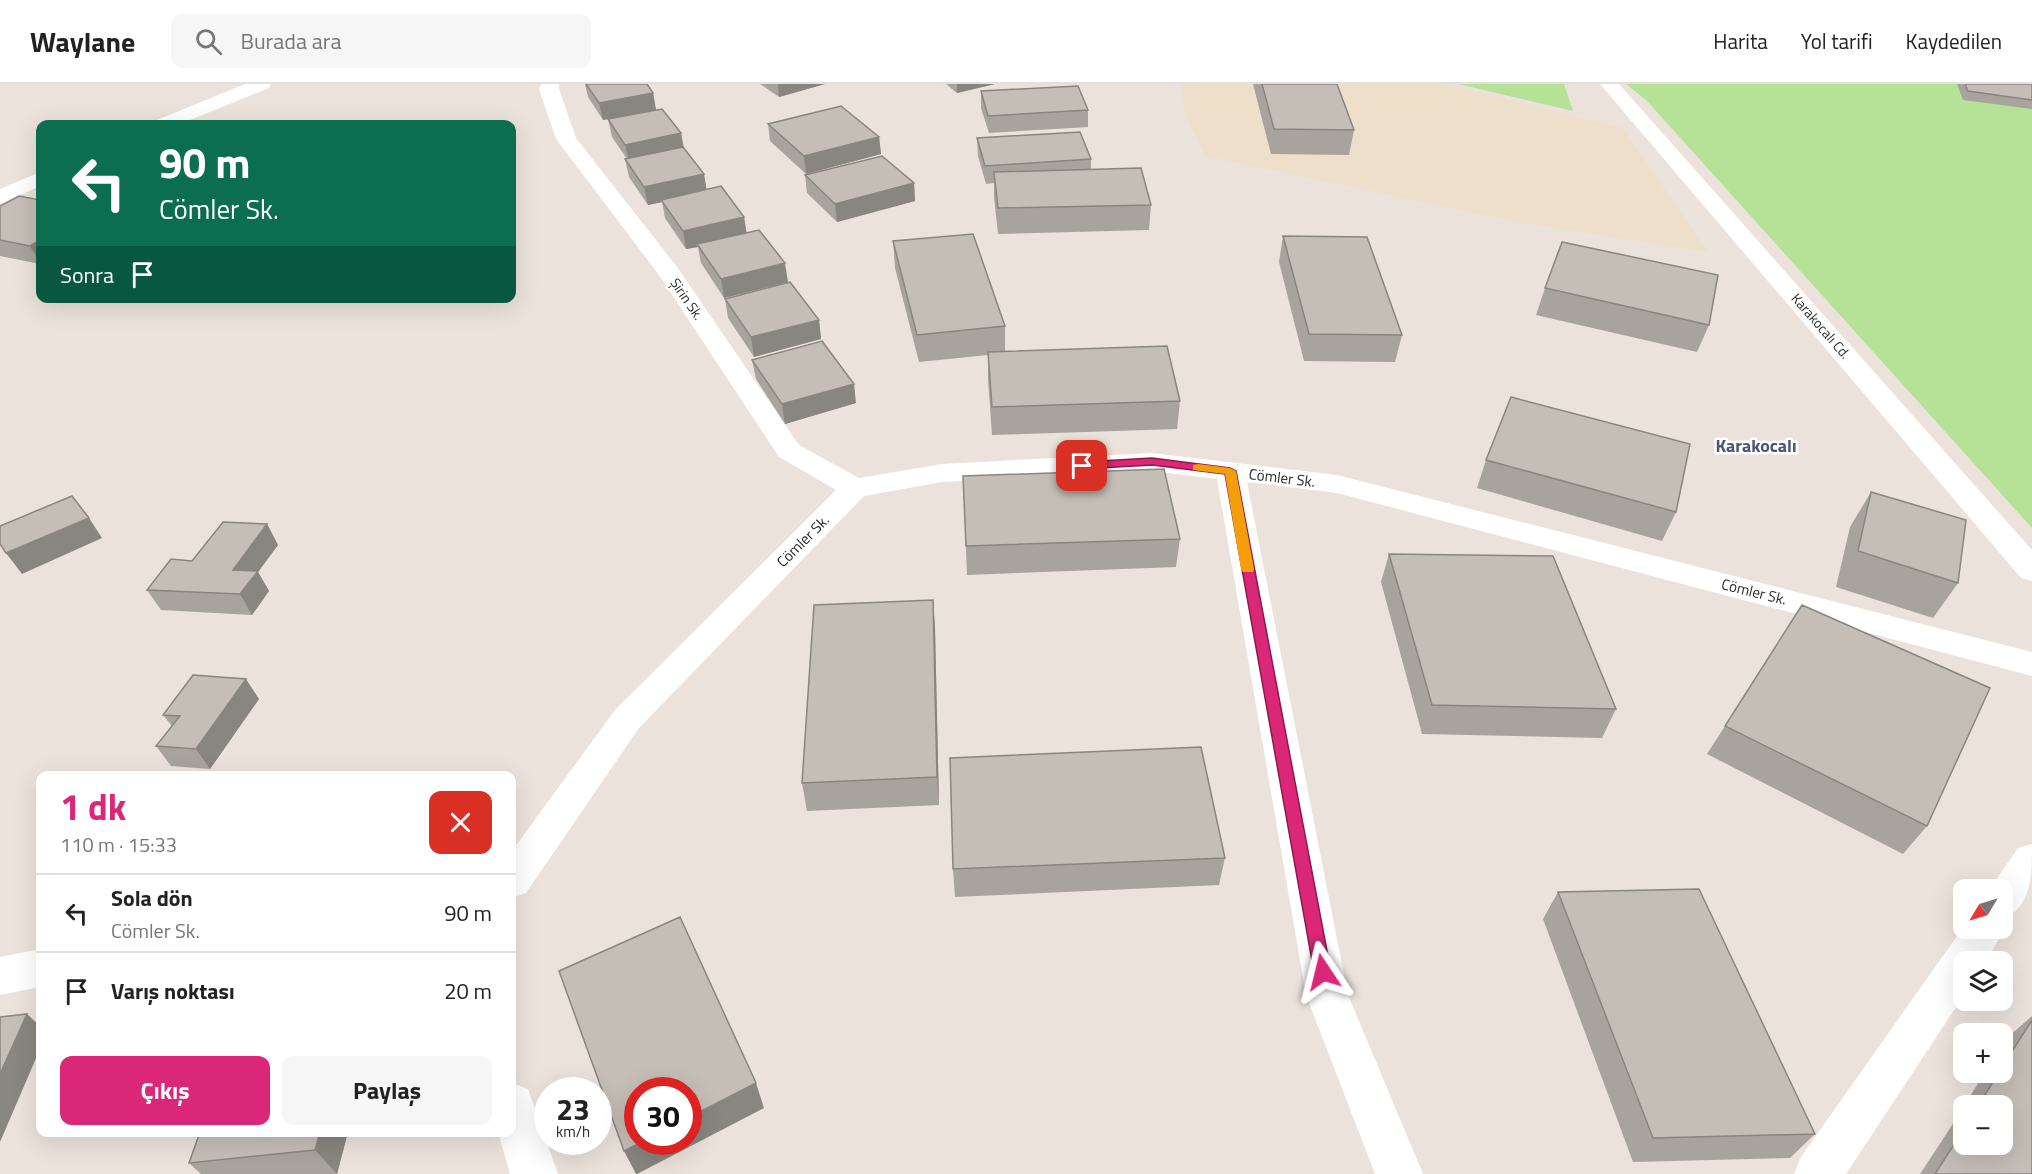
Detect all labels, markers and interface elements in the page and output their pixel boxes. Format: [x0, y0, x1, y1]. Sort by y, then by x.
search box [171, 14, 591, 68]
text: Waylane [30, 20, 135, 63]
text: Burada ara [240, 24, 341, 58]
icon: search [192, 25, 225, 58]
text: Harita [1713, 25, 1768, 57]
text: Yol tarifi [1801, 25, 1873, 57]
text: Kaydedilen [1906, 25, 2002, 57]
text: 90 m [159, 130, 251, 194]
icon: left [60, 144, 138, 222]
text: Cömler Sk. [159, 188, 279, 229]
text: Sonra [60, 258, 114, 292]
icon: arrive [126, 258, 159, 291]
street label: Şirin Sk. [666, 274, 709, 324]
street label: Karakocalı Cd. [1787, 288, 1856, 363]
district label: Karakocalı [1715, 432, 1797, 459]
pin [1056, 440, 1107, 491]
icon: arrive [1065, 449, 1098, 482]
street label: Cömler Sk. [1248, 462, 1316, 493]
street label: Cömler Sk. [771, 509, 834, 572]
street label: Cömler Sk. [1719, 572, 1789, 611]
text: 1 dk [60, 779, 126, 834]
button: close [429, 791, 492, 854]
text: 110 m · 15:33 [60, 829, 177, 860]
north arrow [1953, 879, 2013, 939]
map controls [1953, 879, 2013, 1155]
text: Sola dön [111, 881, 193, 915]
text: 90 m [444, 896, 492, 930]
icon: left [60, 897, 93, 930]
text: Cömler Sk. [111, 915, 200, 946]
position arrow [1291, 940, 1355, 1004]
button: layers [1953, 951, 2013, 1011]
text: Varış noktası [111, 974, 235, 1008]
text: 20 m [444, 974, 492, 1008]
icon: arrive [60, 975, 93, 1008]
button: + [1953, 1023, 2013, 1083]
button: Çıkış [60, 1056, 270, 1125]
button: Paylaş [282, 1056, 492, 1125]
speed limit sign: 30 [624, 1077, 702, 1155]
text: 23 [556, 1086, 590, 1132]
button: − [1953, 1095, 2013, 1155]
text: km/h [556, 1120, 590, 1143]

